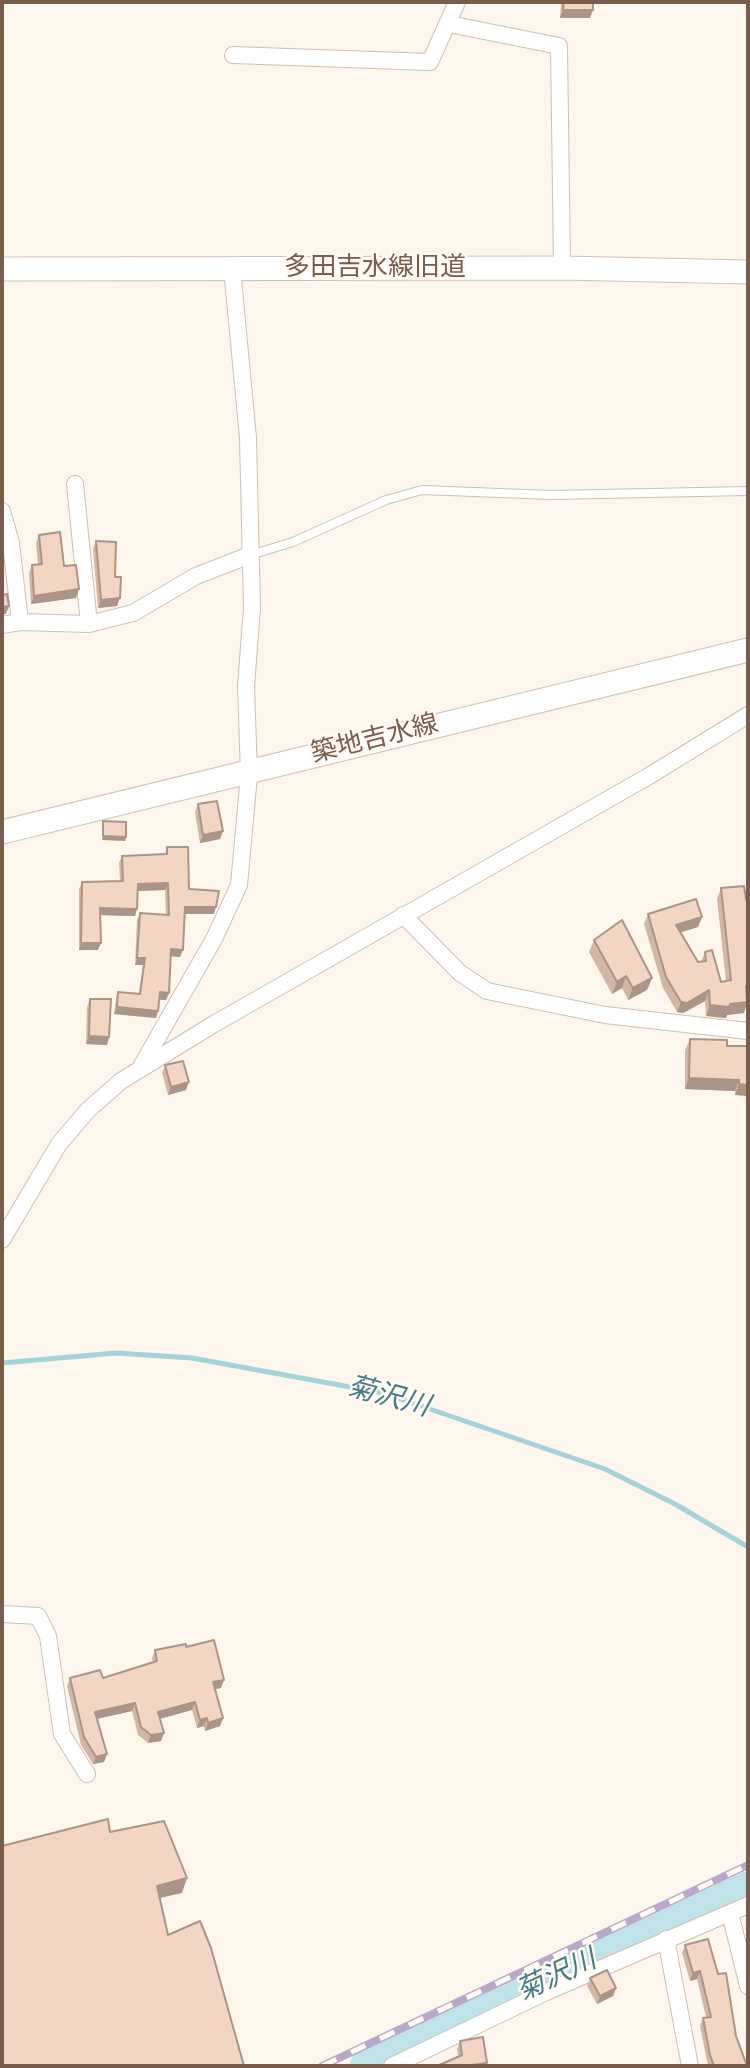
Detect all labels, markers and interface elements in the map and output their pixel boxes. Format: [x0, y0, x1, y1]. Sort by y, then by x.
street label: 多田吉水線旧道 [284, 253, 466, 285]
street label: 築地吉水線 [308, 709, 442, 771]
water label: 菊沢川 [343, 1371, 433, 1425]
water label: 菊沢川 [512, 1944, 602, 2010]

